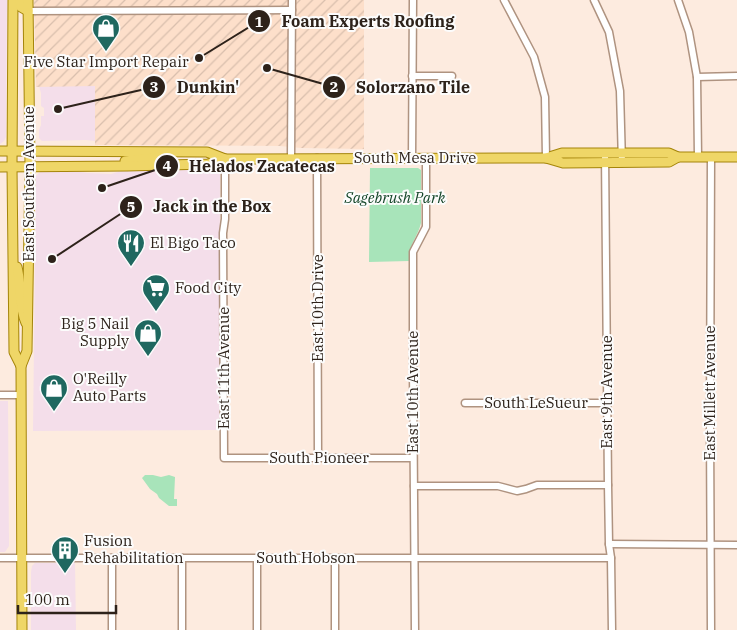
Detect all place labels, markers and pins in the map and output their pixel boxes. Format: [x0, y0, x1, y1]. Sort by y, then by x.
callout: Foam Experts Roofing [247, 6, 465, 37]
shop icon: Five Star Import Repair [91, 13, 121, 52]
place label: Five Star Import Repair [23, 52, 189, 71]
callout: Dunkin' [141, 72, 249, 103]
callout: Solorzano Tile [321, 72, 480, 103]
callout: Helados Zacatecas [154, 151, 345, 182]
callout: Jack in the Box [118, 191, 281, 222]
restaurant icon: El Bigo Taco [116, 228, 146, 267]
place label: El Bigo Taco [150, 233, 236, 252]
supermarket icon: Food City [141, 273, 171, 312]
place label: Food City [175, 278, 241, 297]
place label: Big 5 Nail Supply [61, 314, 129, 350]
shop icon: Big 5 Nail Supply [133, 318, 163, 357]
place label: O'Reilly Auto Parts [73, 369, 146, 405]
shop icon: O'Reilly Auto Parts [39, 373, 69, 412]
place label: Fusion Rehabilitation [84, 531, 184, 567]
building icon: Fusion Rehabilitation [50, 535, 80, 574]

